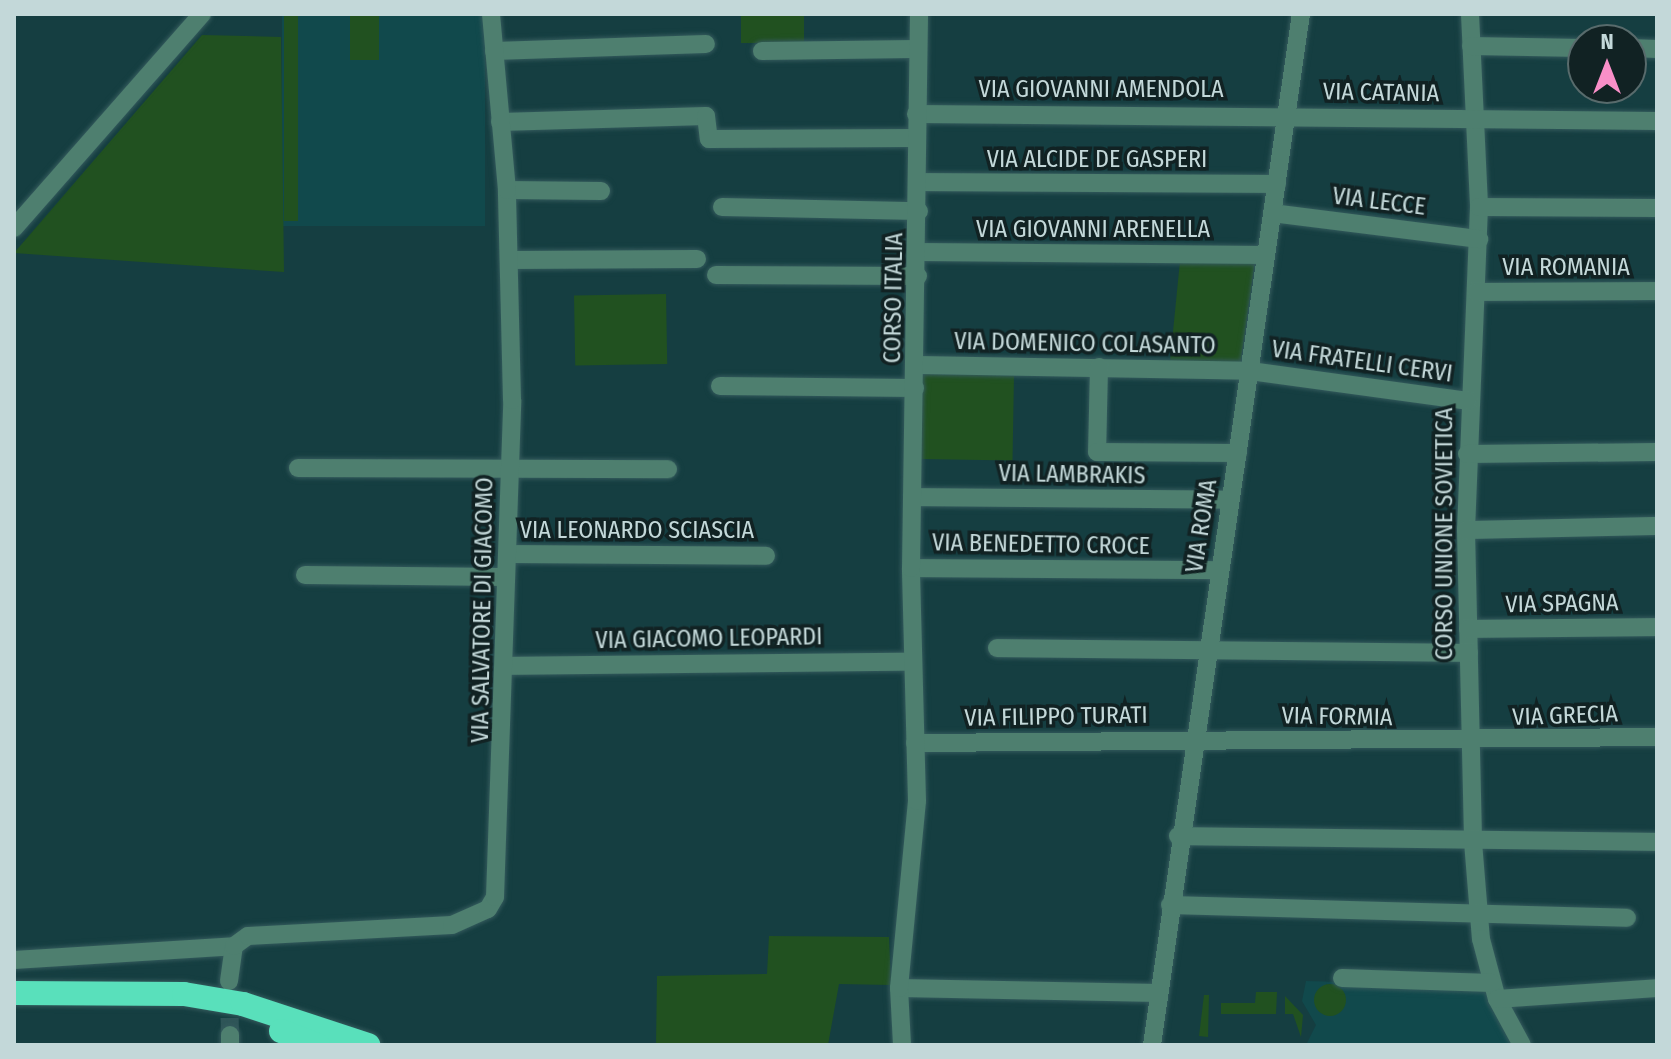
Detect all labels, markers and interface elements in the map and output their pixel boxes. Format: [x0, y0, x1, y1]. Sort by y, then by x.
north arrow [1567, 24, 1647, 104]
text: N [1600, 28, 1614, 55]
street label: VIA GIOVANNI AMENDOLA [978, 76, 1224, 104]
street label: VIA CATANIA [1323, 78, 1439, 108]
street label: VIA ALCIDE DE GASPERI [987, 146, 1207, 174]
street label: VIA LECCE [1331, 182, 1427, 222]
street label: VIA GIOVANNI ARENELLA [976, 216, 1210, 244]
street label: CORSO ITALIA [878, 232, 910, 364]
street label: VIA ROMANIA [1502, 254, 1630, 282]
street label: VIA DOMENICO COLASANTO [954, 327, 1216, 361]
street label: VIA FRATELLI CERVI [1270, 335, 1454, 389]
street label: CORSO UNIONE SOVIETICA [1431, 408, 1459, 660]
street label: VIA LAMBRAKIS [998, 459, 1146, 491]
street label: VIA SALVATORE DI GIACOMO [466, 477, 500, 743]
street label: VIA ROMA [1180, 477, 1224, 575]
street label: VIA LEONARDO SCIASCIA [520, 517, 754, 545]
street label: VIA BENEDETTO CROCE [932, 529, 1150, 561]
street label: VIA SPAGNA [1505, 589, 1619, 619]
street label: VIA GIACOMO LEOPARDI [595, 623, 823, 655]
street label: VIA GRECIA [1512, 700, 1618, 732]
street label: VIA FILIPPO TURATI [964, 701, 1148, 733]
street label: VIA FORMIA [1281, 702, 1393, 732]

